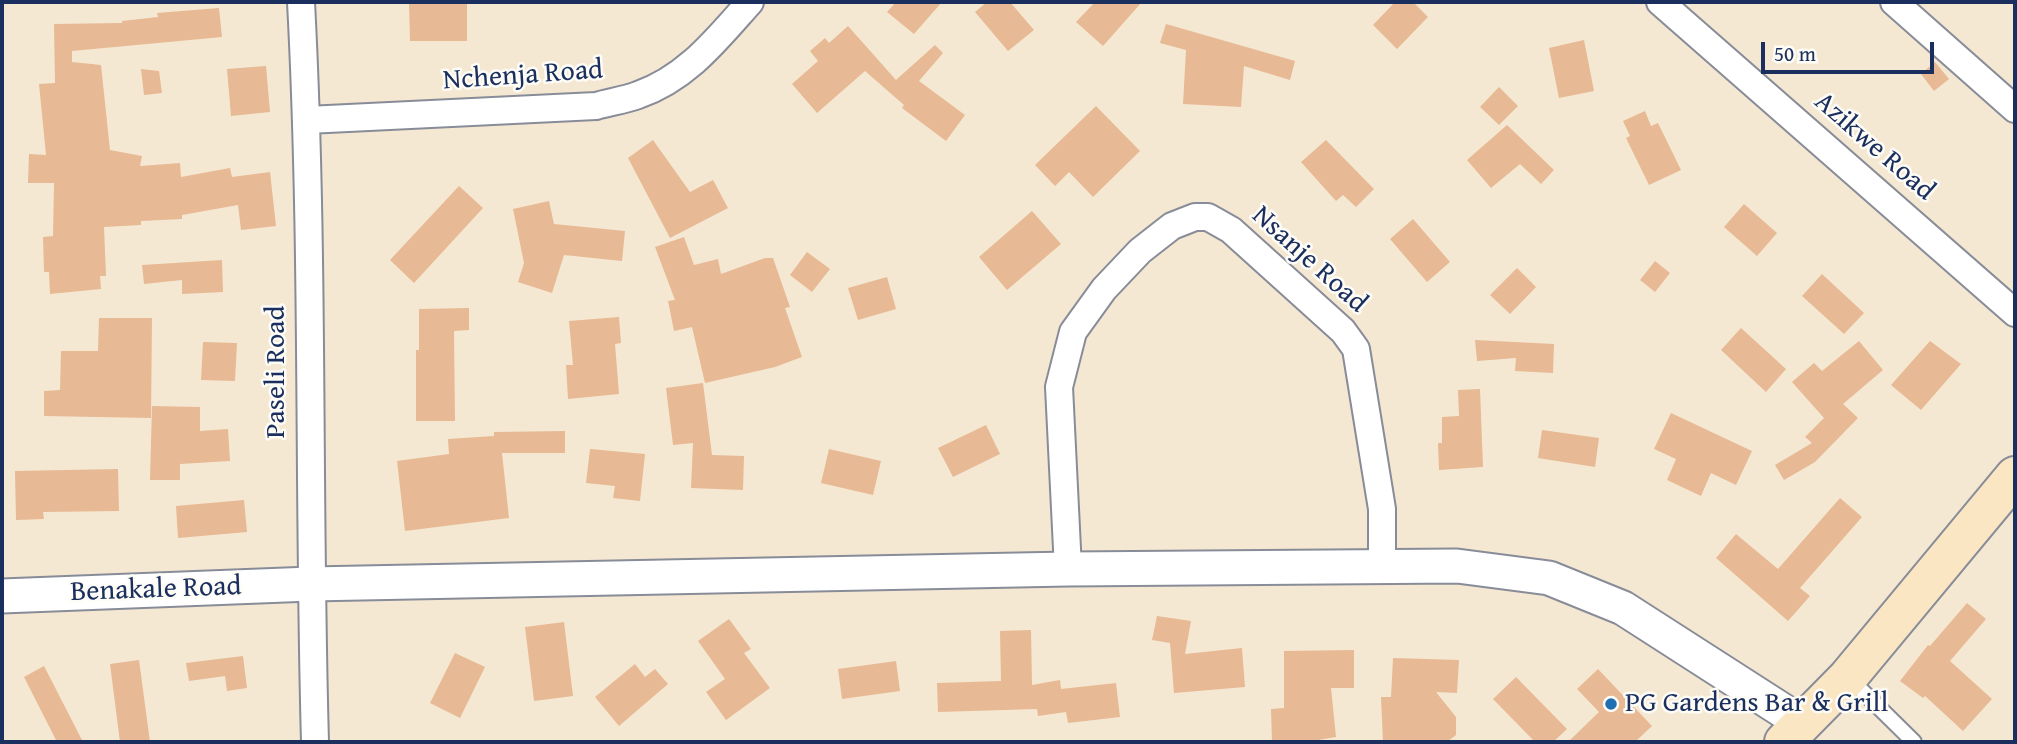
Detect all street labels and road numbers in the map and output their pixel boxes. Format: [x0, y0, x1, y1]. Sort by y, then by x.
street label: Nchenja Road [442, 54, 604, 98]
street label: Azikwe Road [1807, 86, 1941, 208]
street label: Nsanje Road [1244, 199, 1374, 321]
street label: Paseli Road [260, 305, 294, 439]
street label: Benakale Road [70, 570, 242, 610]

